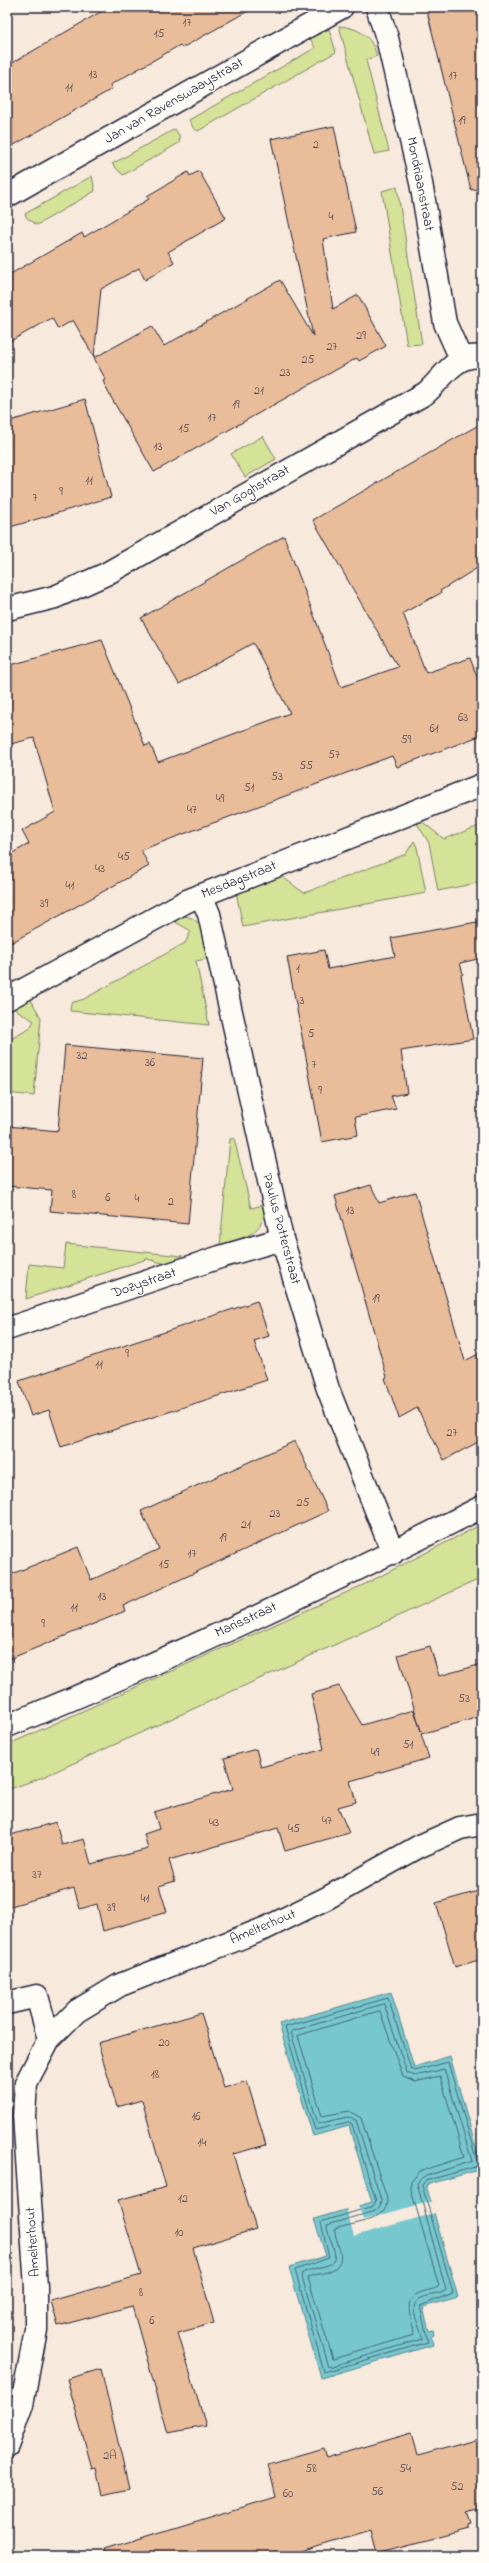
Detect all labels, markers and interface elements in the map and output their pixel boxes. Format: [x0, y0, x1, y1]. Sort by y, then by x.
house number: 17 [183, 14, 191, 32]
house number: 15 [154, 25, 164, 43]
street label: Jan van Ravenswaaystraat [100, 52, 248, 150]
house number: 13 [89, 66, 97, 84]
house number: 17 [449, 67, 457, 85]
house number: 11 [65, 79, 73, 97]
house number: 19 [458, 112, 466, 130]
street label: Mondriaanstraat [401, 135, 439, 233]
house number: 2 [313, 136, 319, 154]
house number: 4 [329, 208, 334, 226]
house number: 29 [356, 327, 366, 345]
house number: 27 [327, 338, 338, 356]
house number: 25 [302, 351, 315, 369]
house number: 23 [280, 364, 291, 382]
house number: 21 [254, 382, 264, 400]
house number: 19 [232, 396, 240, 414]
house number: 17 [208, 409, 216, 427]
house number: 15 [179, 420, 189, 438]
house number: 13 [154, 438, 162, 456]
street label: Van Goghstraat [205, 460, 295, 524]
house number: 11 [85, 472, 93, 490]
house number: 9 [59, 483, 63, 501]
house number: 7 [33, 489, 38, 507]
house number: 63 [458, 709, 468, 727]
house number: 61 [429, 720, 439, 738]
house number: 59 [401, 731, 412, 749]
house number: 57 [328, 746, 340, 764]
house number: 55 [299, 757, 313, 775]
house number: 53 [271, 768, 283, 786]
house number: 51 [244, 779, 255, 797]
house number: 49 [216, 790, 225, 808]
house number: 47 [187, 801, 197, 819]
house number: 45 [118, 848, 130, 866]
street label: Mesdagstraat [198, 855, 280, 906]
house number: 43 [95, 860, 105, 878]
house number: 41 [66, 877, 75, 895]
house number: 39 [40, 895, 49, 913]
house number: 1 [296, 960, 300, 978]
house number: 3 [300, 992, 305, 1010]
house number: 5 [308, 1025, 315, 1043]
house number: 32 [77, 1047, 87, 1065]
house number: 36 [145, 1054, 156, 1072]
house number: 7 [312, 1056, 317, 1074]
house number: 9 [318, 1082, 322, 1100]
street label: Paulus Potterstraat [256, 1171, 306, 1287]
house number: 8 [72, 1186, 77, 1204]
house number: 6 [105, 1189, 111, 1207]
house number: 4 [135, 1190, 140, 1208]
house number: 2 [168, 1193, 174, 1211]
house number: 13 [346, 1202, 354, 1220]
street label: Dozystraat [108, 1262, 180, 1305]
house number: 19 [372, 1290, 380, 1308]
house number: 9 [125, 1345, 129, 1363]
house number: 11 [95, 1356, 103, 1374]
house number: 27 [447, 1424, 458, 1442]
house number: 25 [297, 1494, 310, 1512]
house number: 23 [270, 1505, 281, 1523]
house number: 21 [241, 1516, 251, 1534]
house number: 19 [219, 1529, 227, 1547]
house number: 17 [188, 1545, 196, 1563]
house number: 15 [159, 1556, 169, 1574]
house number: 13 [98, 1588, 106, 1606]
street label: Marisstraat [212, 1596, 281, 1643]
house number: 11 [70, 1599, 78, 1617]
house number: 9 [41, 1615, 45, 1633]
house number: 53 [458, 1690, 470, 1708]
house number: 51 [403, 1736, 414, 1754]
house number: 49 [371, 1744, 380, 1762]
house number: 47 [322, 1812, 332, 1830]
house number: 43 [209, 1814, 219, 1832]
house number: 45 [288, 1820, 300, 1838]
house number: 37 [32, 1866, 42, 1884]
house number: 41 [141, 1890, 150, 1908]
house number: 39 [107, 1899, 116, 1917]
street label: Amelterhout [227, 1904, 300, 1950]
house number: 20 [158, 2034, 170, 2052]
house number: 18 [151, 2066, 160, 2084]
house number: 16 [191, 2108, 201, 2126]
house number: 14 [198, 2134, 206, 2152]
house number: 12 [178, 2190, 188, 2208]
street label: Amelterhout [20, 2206, 46, 2278]
house number: 10 [174, 2224, 184, 2242]
house number: 8 [139, 2284, 144, 2302]
house number: 6 [149, 2312, 155, 2330]
house number: 2A [103, 2447, 117, 2465]
house number: 58 [305, 2460, 317, 2478]
house number: 54 [399, 2460, 411, 2478]
house number: 52 [451, 2478, 463, 2496]
house number: 56 [371, 2483, 384, 2501]
house number: 60 [283, 2485, 293, 2503]

